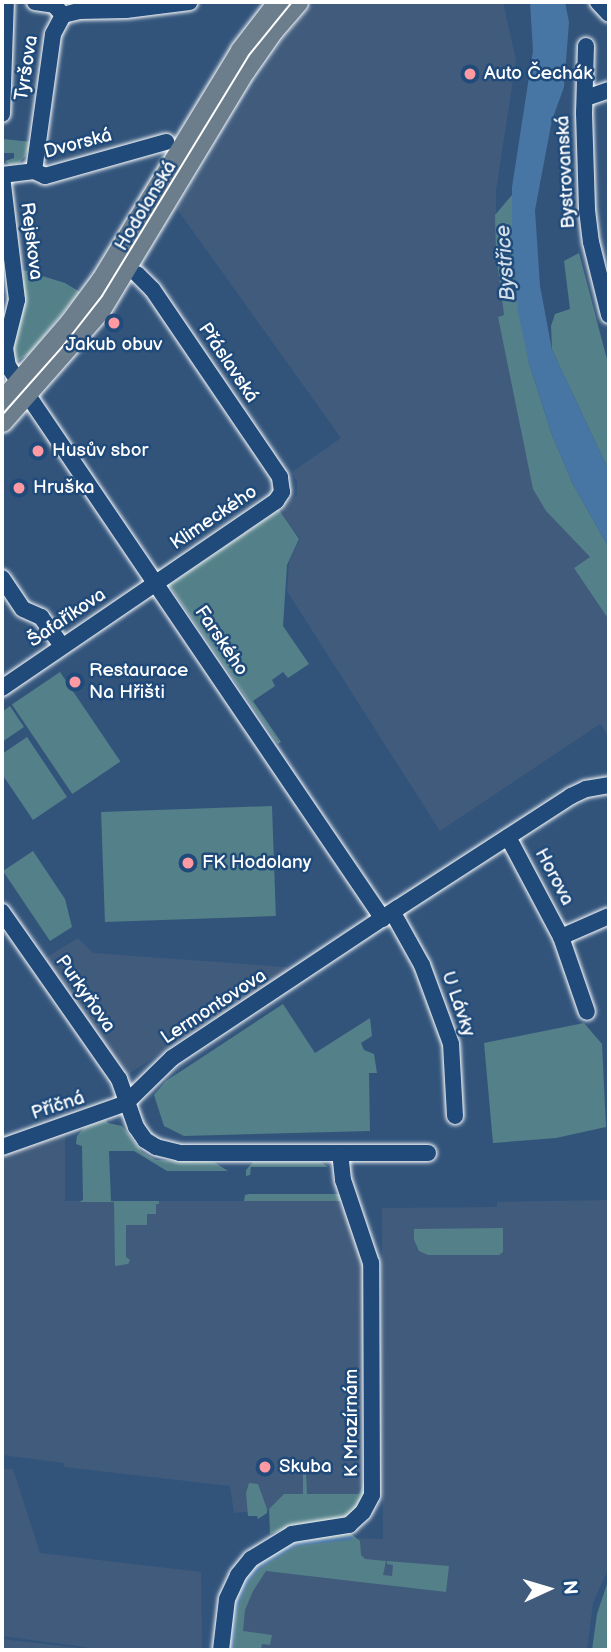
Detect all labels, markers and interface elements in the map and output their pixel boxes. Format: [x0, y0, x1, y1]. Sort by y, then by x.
street label: Tyršova [11, 34, 43, 102]
place label: Auto Čechák [484, 63, 593, 85]
marker: Auto Čechák [462, 66, 478, 82]
street label: Bystrovanská [552, 115, 580, 229]
street label: Dvorská [41, 124, 115, 164]
street label: Hodolanská [110, 157, 182, 255]
street label: Rejskova [15, 201, 47, 281]
water label: Bystřice [491, 224, 521, 302]
marker: Jakub obuv [106, 315, 122, 331]
street label: Přáslavská [193, 319, 263, 407]
place label: Jakub obuv [66, 334, 162, 356]
place label: Husův sbor [52, 440, 148, 462]
marker: Husův sbor [30, 443, 46, 459]
place label: Hruška [33, 477, 95, 499]
marker: Hruška [11, 480, 27, 496]
street label: Klimeckého [166, 481, 262, 555]
street label: Šafaříkova [23, 583, 111, 653]
street label: Farského [189, 602, 253, 680]
place label: Restaurace Na Hřišti [89, 660, 188, 704]
marker: Restaurace Na Hřišti [67, 674, 83, 690]
street label: Horova [529, 844, 579, 910]
place label: FK Hodolany [202, 852, 311, 874]
marker: FK Hodolany [180, 855, 196, 871]
street label: Purkyňova [50, 951, 120, 1037]
street label: Lermontovova [157, 965, 271, 1049]
street label: U Lávky [436, 968, 480, 1040]
street label: Příčná [28, 1087, 88, 1125]
street label: K Mrazírnám [341, 1369, 363, 1477]
place label: Skuba [279, 1456, 332, 1478]
marker: Skuba [257, 1459, 273, 1475]
north arrow [513, 1554, 583, 1624]
text: N [557, 1580, 581, 1595]

